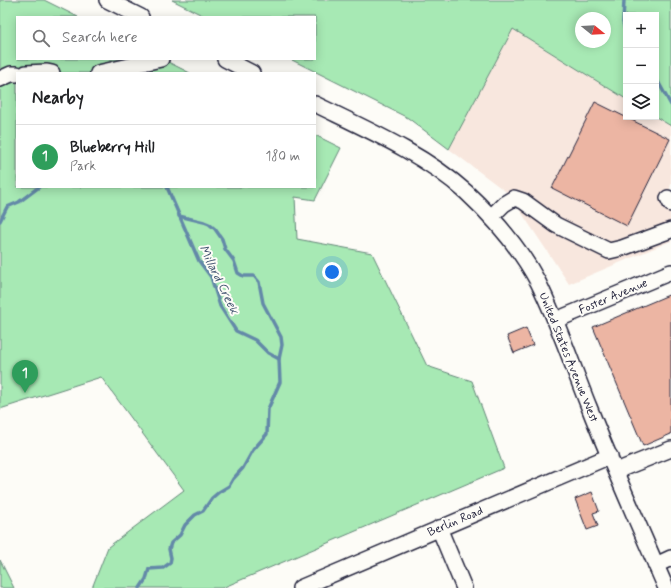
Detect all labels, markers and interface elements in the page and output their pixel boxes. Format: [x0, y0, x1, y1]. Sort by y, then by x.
north arrow [575, 12, 611, 48]
map controls [623, 12, 659, 120]
button: + [623, 12, 659, 48]
search box [16, 16, 316, 60]
icon: search [30, 27, 52, 49]
text: Search here [62, 28, 138, 48]
button: − [623, 48, 659, 84]
button: layers [623, 84, 659, 120]
text: Nearby [32, 87, 84, 109]
text: Blueberry Hill [70, 138, 155, 158]
text: 1 [42, 148, 48, 165]
text: 180 m [265, 148, 300, 165]
text: Park [70, 158, 96, 175]
water label: Millard Creek [195, 242, 243, 318]
your location [322, 262, 342, 282]
street label: Foster Avenue [577, 275, 650, 319]
street label: United States Avenue West [535, 290, 602, 425]
pin: 1 [12, 360, 38, 393]
street label: Berlin Road [425, 503, 486, 541]

